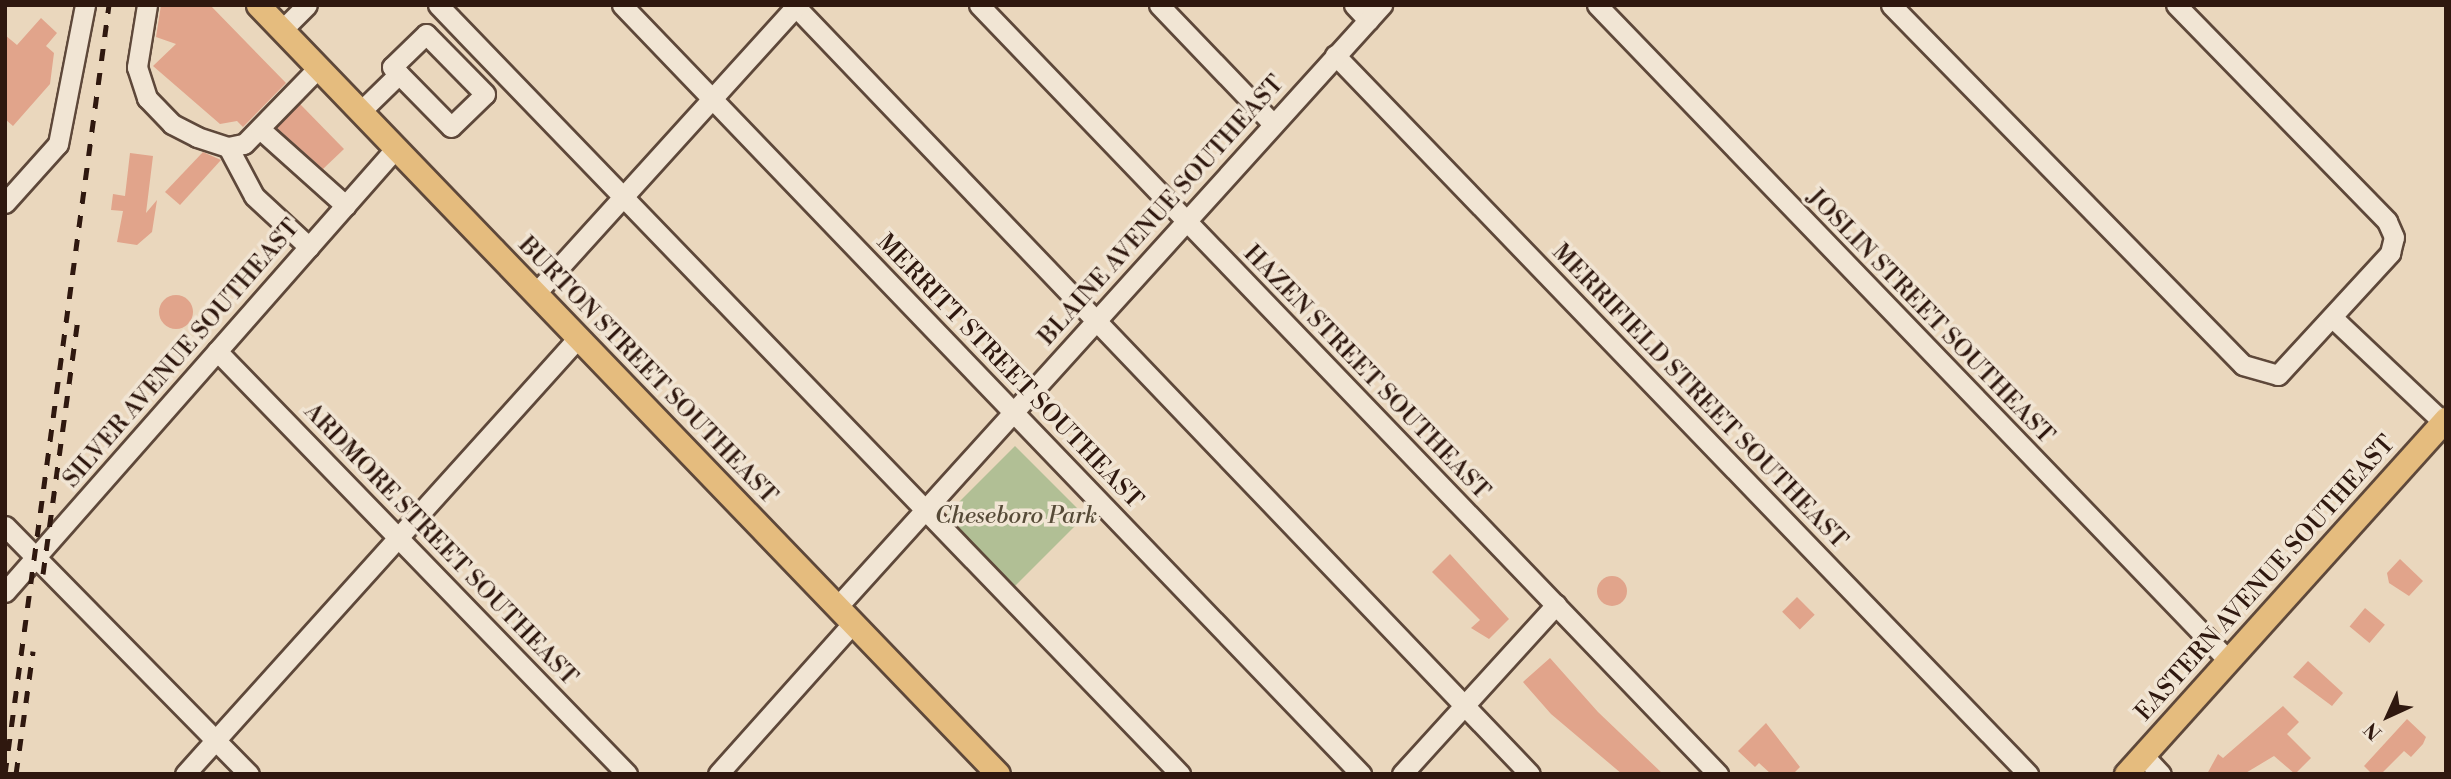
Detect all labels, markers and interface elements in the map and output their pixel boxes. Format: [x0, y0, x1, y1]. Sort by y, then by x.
street label: BLAINE AVENUE SOUTHEAST [1033, 70, 1291, 352]
street label: JOSLIN STREET SOUTHEAST [1801, 184, 2059, 450]
street label: SILVER AVENUE SOUTHEAST [58, 214, 306, 494]
street label: MERRITT STREET SOUTHEAST [870, 229, 1148, 515]
street label: BURTON STREET SOUTHEAST [512, 231, 782, 511]
street label: MERRIFIELD STREET SOUTHEAST [1545, 239, 1853, 555]
street label: HAZEN STREET SOUTHEAST [1237, 240, 1495, 506]
street label: ARDMORE STREET SOUTHEAST [297, 398, 583, 692]
street label: EASTERN AVENUE SOUTHEAST [2130, 430, 2402, 728]
park label: Cheseboro Park [935, 503, 1097, 531]
north arrow [2353, 681, 2423, 751]
text: N [2359, 717, 2387, 745]

